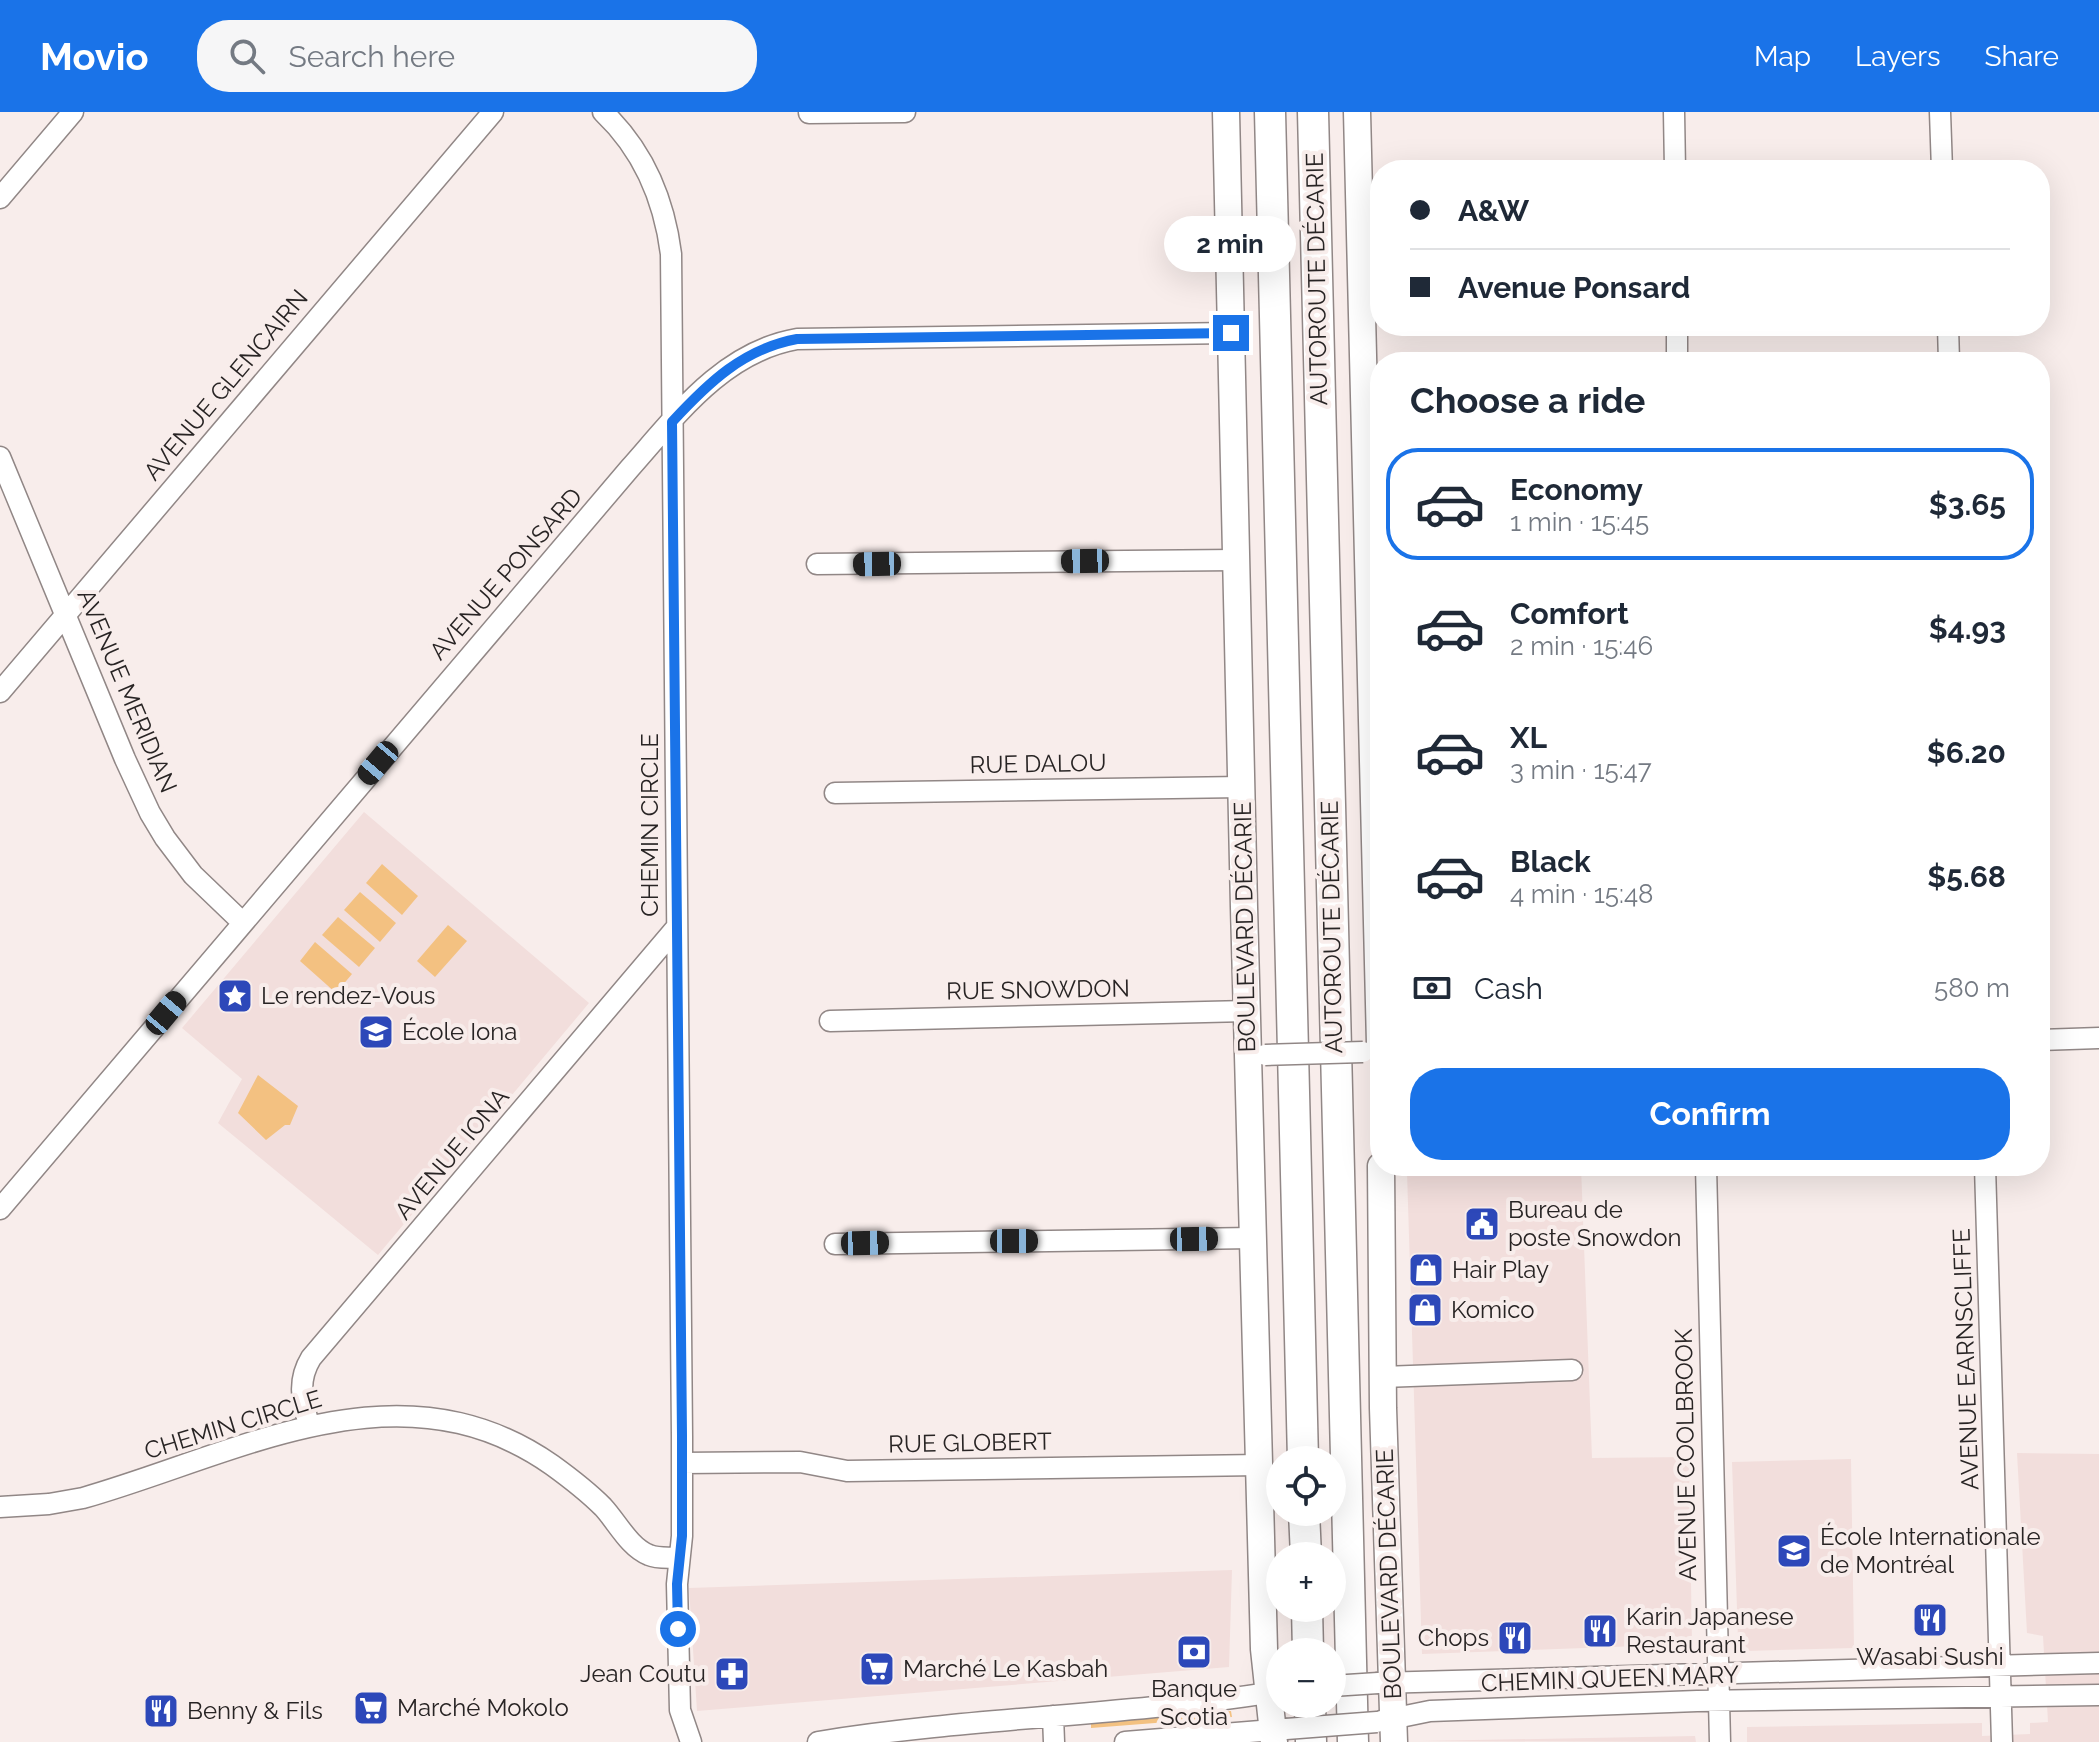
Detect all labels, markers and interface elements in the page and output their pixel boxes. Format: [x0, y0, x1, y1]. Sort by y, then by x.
search box [197, 20, 757, 92]
text: Movio [40, 34, 149, 79]
icon: search [225, 34, 269, 78]
text: Search here [289, 39, 455, 74]
text: Map [1754, 40, 1811, 73]
text: Layers [1855, 40, 1941, 73]
text: Share [1985, 40, 2059, 73]
street label: AUTOROUTE DÉCARIE [1300, 152, 1333, 406]
text: A&W [1458, 193, 1529, 228]
callout: 2 min [1165, 217, 1297, 273]
text: 2 min [1196, 229, 1264, 259]
text: Avenue Ponsard [1458, 270, 1690, 305]
street label: AVENUE GLENCAIRN [137, 283, 314, 486]
route end [1213, 315, 1249, 351]
text: Choose a ride [1410, 379, 1645, 421]
icon: car [1414, 468, 1486, 540]
text: Economy [1510, 472, 1643, 507]
street label: AVENUE PONSARD [423, 482, 588, 665]
text: $3.65 [1929, 487, 2006, 522]
text: 1 min · 15:45 [1510, 507, 1649, 537]
car [1061, 549, 1109, 573]
car [853, 552, 901, 576]
street label: AVENUE MERIDIAN [71, 585, 183, 797]
icon: car [1414, 592, 1486, 664]
text: Comfort [1510, 596, 1629, 631]
text: $4.93 [1929, 611, 2006, 646]
text: 2 min · 15:46 [1510, 631, 1653, 661]
icon: car [1414, 716, 1486, 788]
text: XL [1510, 720, 1547, 755]
street label: CHEMIN CIRCLE [635, 733, 664, 917]
text: $6.20 [1927, 735, 2006, 770]
car [353, 737, 403, 789]
street label: RUE DALOU [969, 748, 1107, 779]
text: 3 min · 15:47 [1510, 755, 1652, 785]
street label: AUTOROUTE DÉCARIE [1315, 800, 1348, 1054]
street label: BOULEVARD DÉCARIE [1228, 801, 1261, 1053]
icon: car [1414, 840, 1486, 912]
text: Black [1510, 844, 1591, 879]
text: $5.68 [1927, 859, 2006, 894]
text: 4 min · 15:48 [1510, 879, 1654, 909]
icon: cash [1410, 966, 1454, 1010]
text: Cash [1474, 971, 1543, 1006]
street label: RUE SNOWDON [946, 973, 1130, 1006]
text: 580 m [1934, 973, 2010, 1003]
place icon: Le rendez-Vous [216, 977, 254, 1015]
place label: Le rendez-Vous [261, 981, 435, 1010]
car [141, 987, 191, 1039]
school or university icon: École Iona [357, 1013, 395, 1051]
place label: École Iona [402, 1017, 517, 1046]
button: Confirm [1410, 1068, 2010, 1160]
street label: AVENUE IONA [388, 1082, 515, 1225]
place label: Bureau de poste Snowdon [1508, 1195, 1681, 1252]
public building icon: Bureau de poste Snowdon [1463, 1205, 1501, 1243]
car [1170, 1227, 1218, 1251]
street label: AVENUE EARNSCLIFFE [1946, 1228, 1985, 1490]
car [990, 1229, 1038, 1253]
car [841, 1231, 889, 1255]
shop icon: Hair Play [1407, 1251, 1445, 1289]
place label: Hair Play [1452, 1255, 1549, 1284]
shop icon: Komico [1406, 1291, 1444, 1329]
place label: Komico [1451, 1295, 1535, 1324]
street label: AVENUE COOLBROOK [1669, 1328, 1702, 1582]
street label: CHEMIN CIRCLE [141, 1384, 325, 1465]
street label: RUE GLOBERT [888, 1427, 1052, 1458]
map controls [1266, 1446, 1346, 1718]
button: locate [1266, 1446, 1346, 1526]
street label: BOULEVARD DÉCARIE [1370, 1448, 1407, 1700]
place label: École Internationale de Montréal [1820, 1522, 2041, 1579]
school or university icon: École Internationale de Montréal [1775, 1532, 1813, 1570]
button: + [1266, 1542, 1346, 1622]
restaurant icon: Wasabi Sushi [1911, 1601, 1949, 1639]
place label: Karin Japanese Restaurant [1626, 1602, 1794, 1659]
route start [660, 1611, 696, 1647]
restaurant icon: Karin Japanese Restaurant [1581, 1612, 1619, 1650]
restaurant icon: Chops [1496, 1619, 1534, 1657]
place label: Chops [1418, 1623, 1489, 1652]
bank icon: Banque Scotia [1175, 1633, 1213, 1671]
button: − [1266, 1638, 1346, 1718]
place label: Wasabi Sushi [1856, 1642, 2004, 1671]
supermarket icon: Marché Le Kasbah [858, 1650, 896, 1688]
place label: Marché Le Kasbah [903, 1654, 1108, 1683]
pharmacy icon: Jean Coutu [713, 1655, 751, 1693]
place label: Jean Coutu [580, 1659, 706, 1688]
street label: CHEMIN QUEEN MARY [1480, 1659, 1740, 1697]
place label: Banque Scotia [1151, 1674, 1237, 1731]
supermarket icon: Marché Mokolo [352, 1689, 390, 1727]
restaurant icon: Benny & Fils [142, 1692, 180, 1730]
place label: Marché Mokolo [397, 1693, 569, 1722]
place label: Benny & Fils [187, 1696, 323, 1725]

